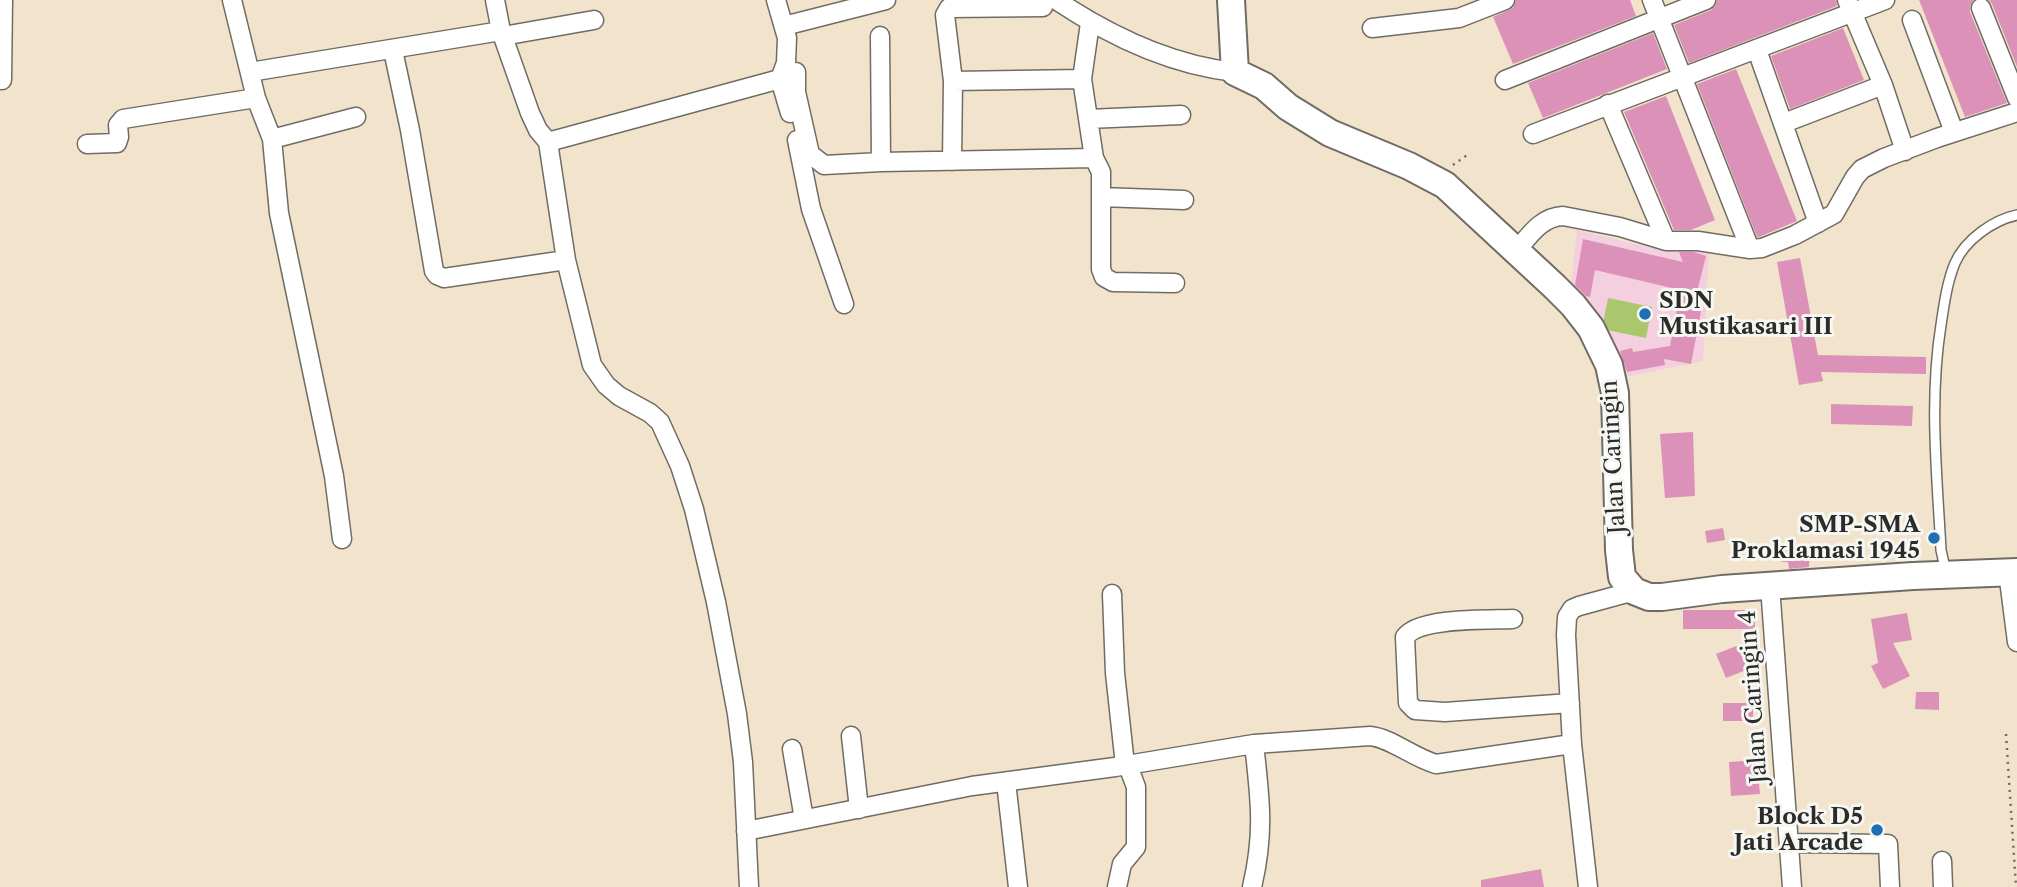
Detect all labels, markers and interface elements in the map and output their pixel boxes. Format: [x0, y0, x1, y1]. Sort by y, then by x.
place label: SDN Mustikasari III [1659, 287, 1833, 341]
marker: SDN Mustikasari III [1637, 306, 1653, 322]
street label: Jalan Caringin [1596, 379, 1632, 535]
place label: SMP-SMA Proklamasi 1945 [1731, 511, 1920, 565]
marker: SMP-SMA Proklamasi 1945 [1926, 530, 1942, 546]
street label: Jalan Caringin 4 [1734, 610, 1774, 784]
place label: Block D5 Jati Arcade [1734, 803, 1863, 857]
marker: Block D5 Jati Arcade [1869, 822, 1885, 838]

